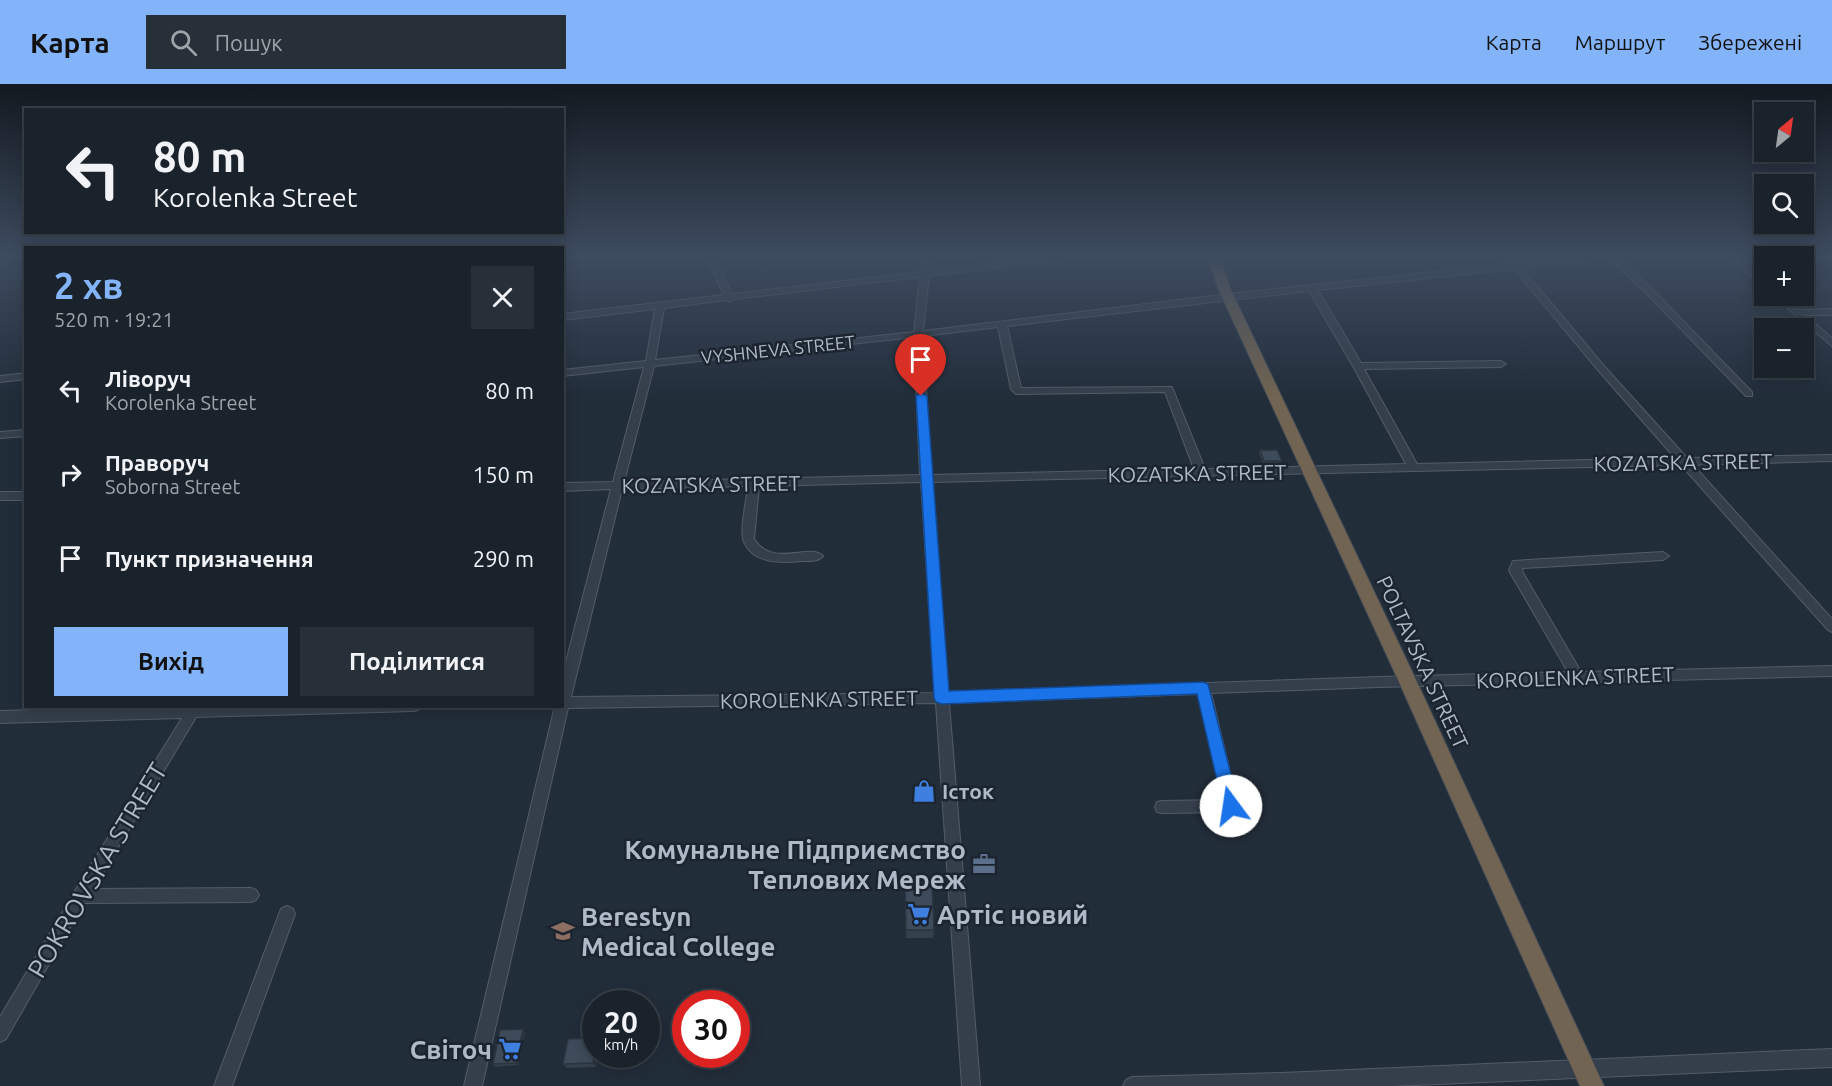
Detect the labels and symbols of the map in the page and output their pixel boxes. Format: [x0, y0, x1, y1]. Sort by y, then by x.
north arrow [1754, 102, 1814, 162]
street label: VYSHNEVA STREET [700, 331, 856, 367]
pin [895, 334, 946, 396]
street label: KOZATSKA STREET [1593, 448, 1773, 476]
street label: KOZATSKA STREET [1107, 459, 1287, 487]
street label: KOZATSKA STREET [621, 470, 801, 498]
street label: POLTAVSKA STREET [1372, 572, 1474, 752]
street label: KOROLENKA STREET [1476, 662, 1675, 692]
street label: KOROLENKA STREET [720, 685, 919, 713]
street label: POKROVSKA STREET [21, 757, 173, 983]
position arrow [1199, 774, 1263, 838]
shop icon: Істок [911, 778, 937, 804]
place label: Істок [942, 779, 994, 803]
place label: Комунальне Підприємство Теплових Мереж [625, 835, 967, 894]
office icon: Комунальне Підприємство Теплових Мереж [971, 851, 997, 877]
place label: Артіс новий [937, 900, 1088, 929]
supermarket icon: Артіс новий [906, 901, 932, 927]
place label: Berestyn Medical College [581, 902, 775, 961]
school or university icon: Berestyn Medical College [550, 918, 576, 944]
speed limit sign: 30 [672, 990, 750, 1068]
place label: Світоч [410, 1035, 492, 1064]
supermarket icon: Світоч [497, 1036, 523, 1062]

